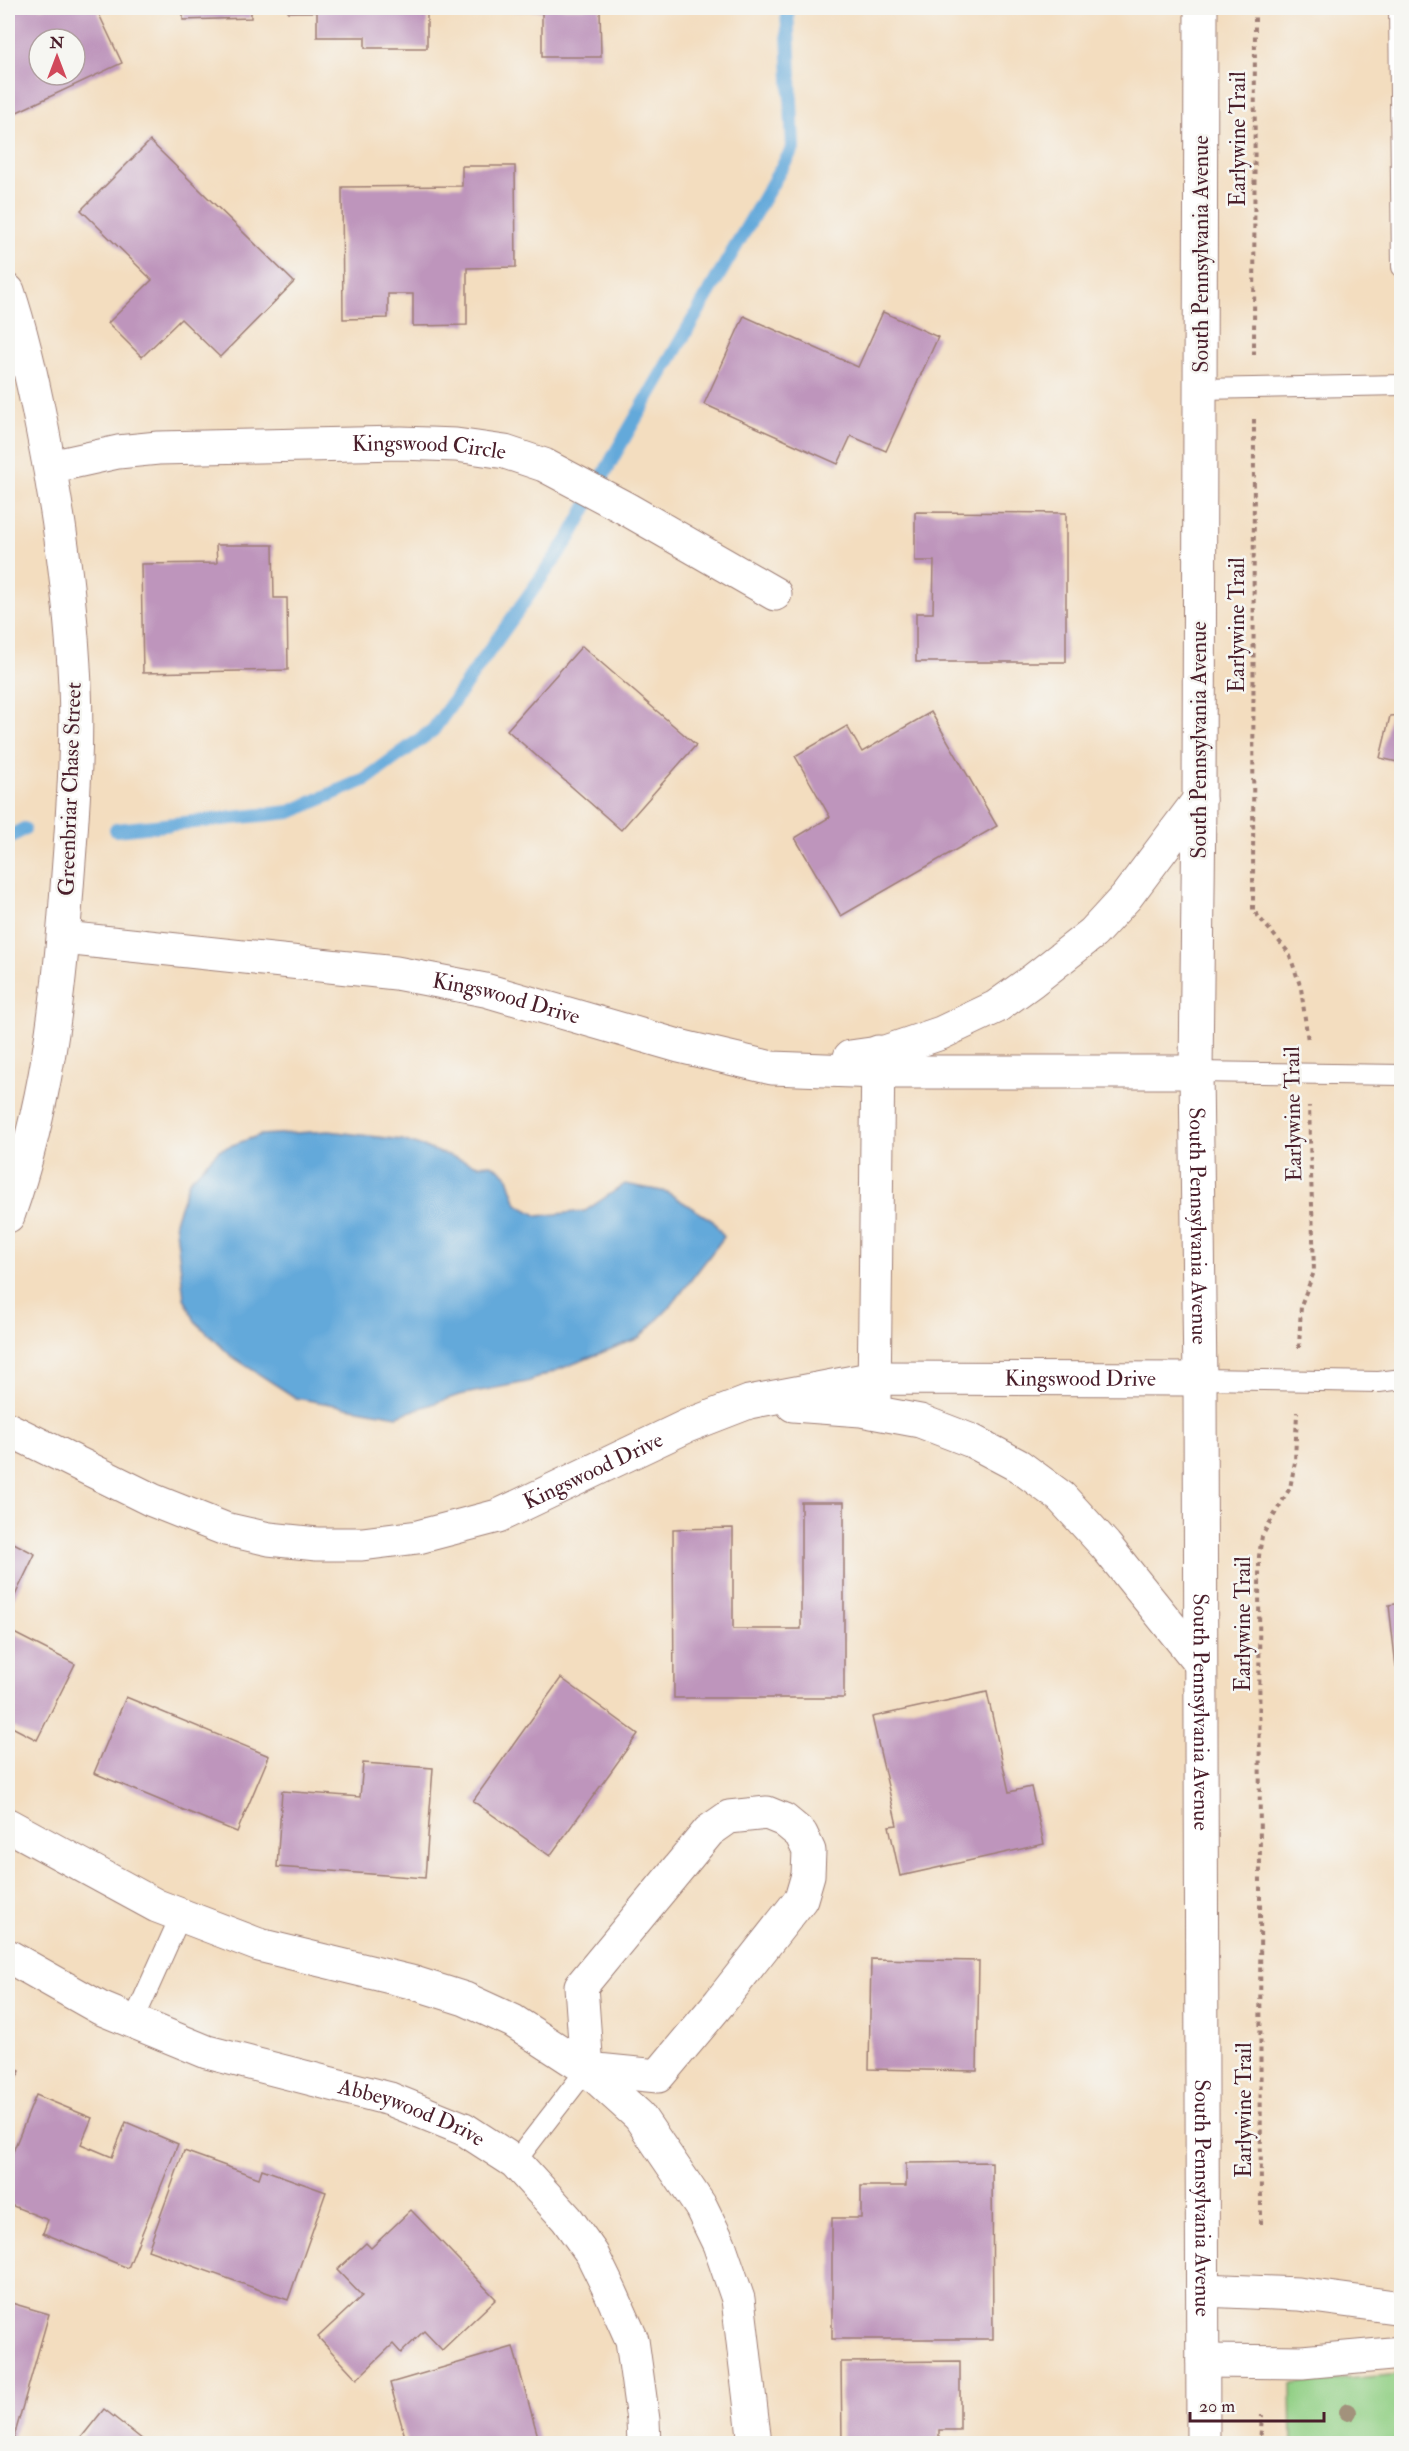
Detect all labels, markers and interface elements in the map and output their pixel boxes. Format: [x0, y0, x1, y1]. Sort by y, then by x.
north arrow [27, 27, 87, 87]
text: N [49, 33, 65, 53]
street label: Earlywine Trail [1224, 71, 1252, 207]
street label: South Pennsylvania Avenue [1187, 135, 1215, 373]
street label: Kingswood Circle [352, 429, 508, 466]
street label: Earlywine Trail [1223, 557, 1251, 693]
street label: South Pennsylvania Avenue [1185, 621, 1213, 859]
street label: Greenbriar Chase Street [52, 682, 88, 896]
street label: Kingswood Drive [430, 966, 583, 1031]
street label: Earlywine Trail [1278, 1046, 1308, 1182]
street label: South Pennsylvania Avenue [1182, 1107, 1214, 1345]
street label: Kingswood Drive [1005, 1364, 1156, 1393]
street label: Kingswood Drive [519, 1426, 668, 1516]
street label: Earlywine Trail [1229, 1556, 1257, 1692]
street label: South Pennsylvania Avenue [1187, 1593, 1215, 1831]
street label: Earlywine Trail [1230, 2042, 1258, 2178]
street label: Abbeywood Drive [334, 2072, 490, 2153]
street label: South Pennsylvania Avenue [1188, 2079, 1217, 2317]
scale bar [1190, 2385, 1324, 2423]
text: 20 m [1199, 2395, 1235, 2418]

